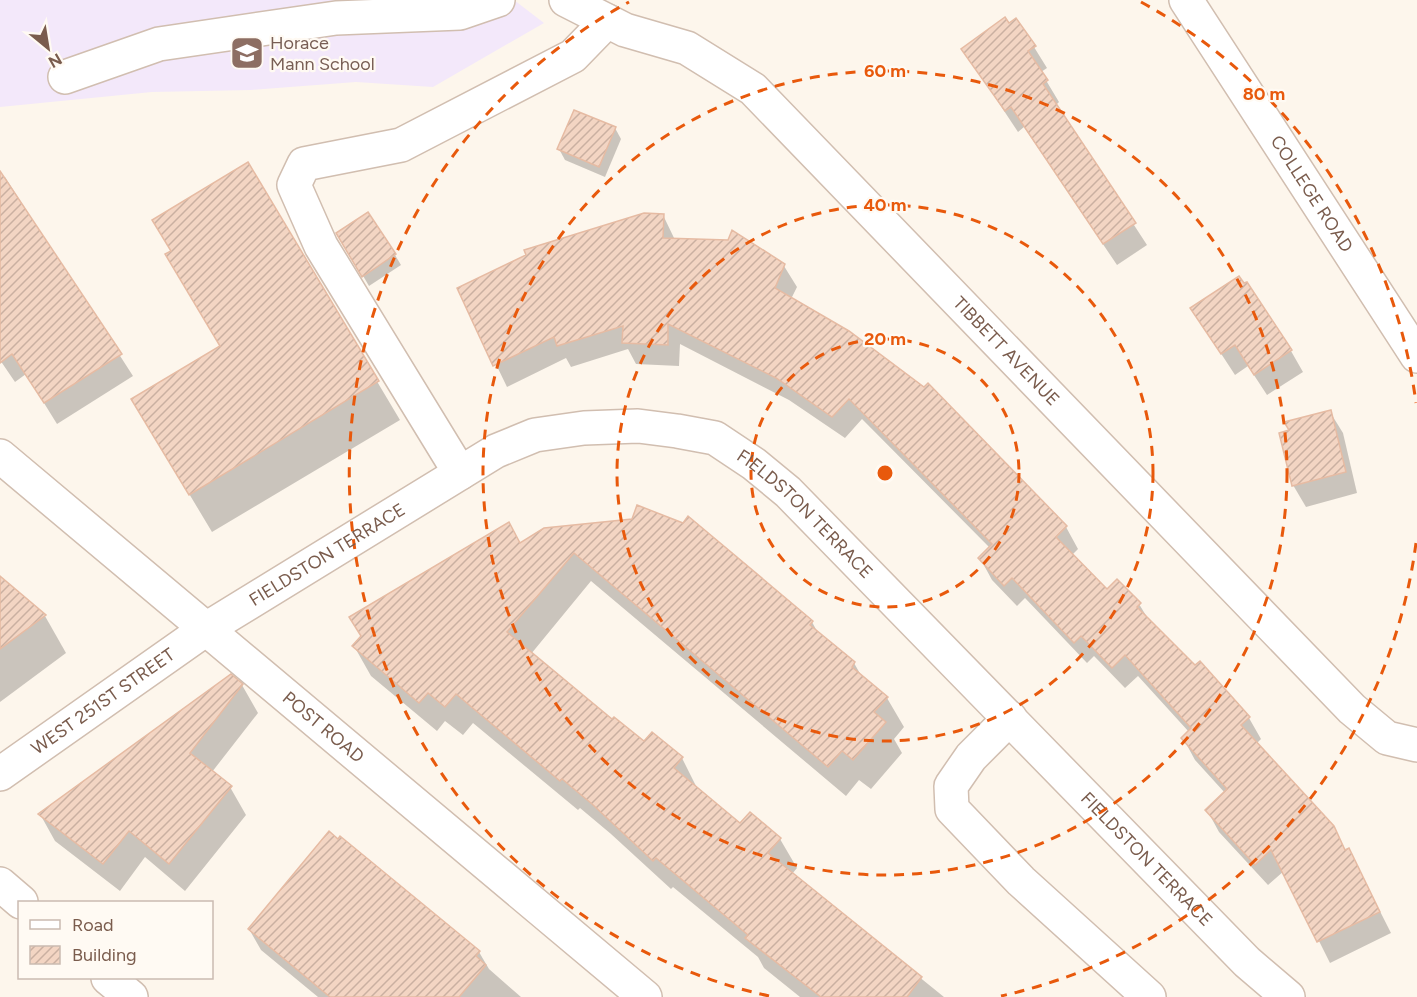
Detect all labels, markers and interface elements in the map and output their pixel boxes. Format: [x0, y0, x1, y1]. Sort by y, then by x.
north arrow [18, 18, 78, 78]
place label: Horace Mann School [270, 32, 375, 75]
school or university icon: Horace Mann School [229, 35, 265, 71]
text: N [45, 49, 65, 72]
text: 60 m [864, 60, 906, 82]
text: 80 m [1243, 83, 1285, 105]
street label: COLLEGE ROAD [1266, 131, 1358, 256]
text: 40 m [863, 194, 907, 216]
street label: TIBBETT AVENUE [948, 292, 1064, 410]
text: 20 m [864, 328, 906, 350]
street label: FIELDSTON TERRACE [733, 445, 877, 583]
centre of rings [875, 463, 895, 483]
street label: FIELDSTON TERRACE [245, 498, 409, 611]
street label: WEST 251ST STREET [27, 643, 179, 759]
street label: POST ROAD [278, 687, 369, 768]
street label: FIELDSTON TERRACE [1076, 787, 1217, 931]
legend [18, 901, 213, 979]
text: Road [72, 914, 113, 936]
text: Building [72, 944, 137, 966]

